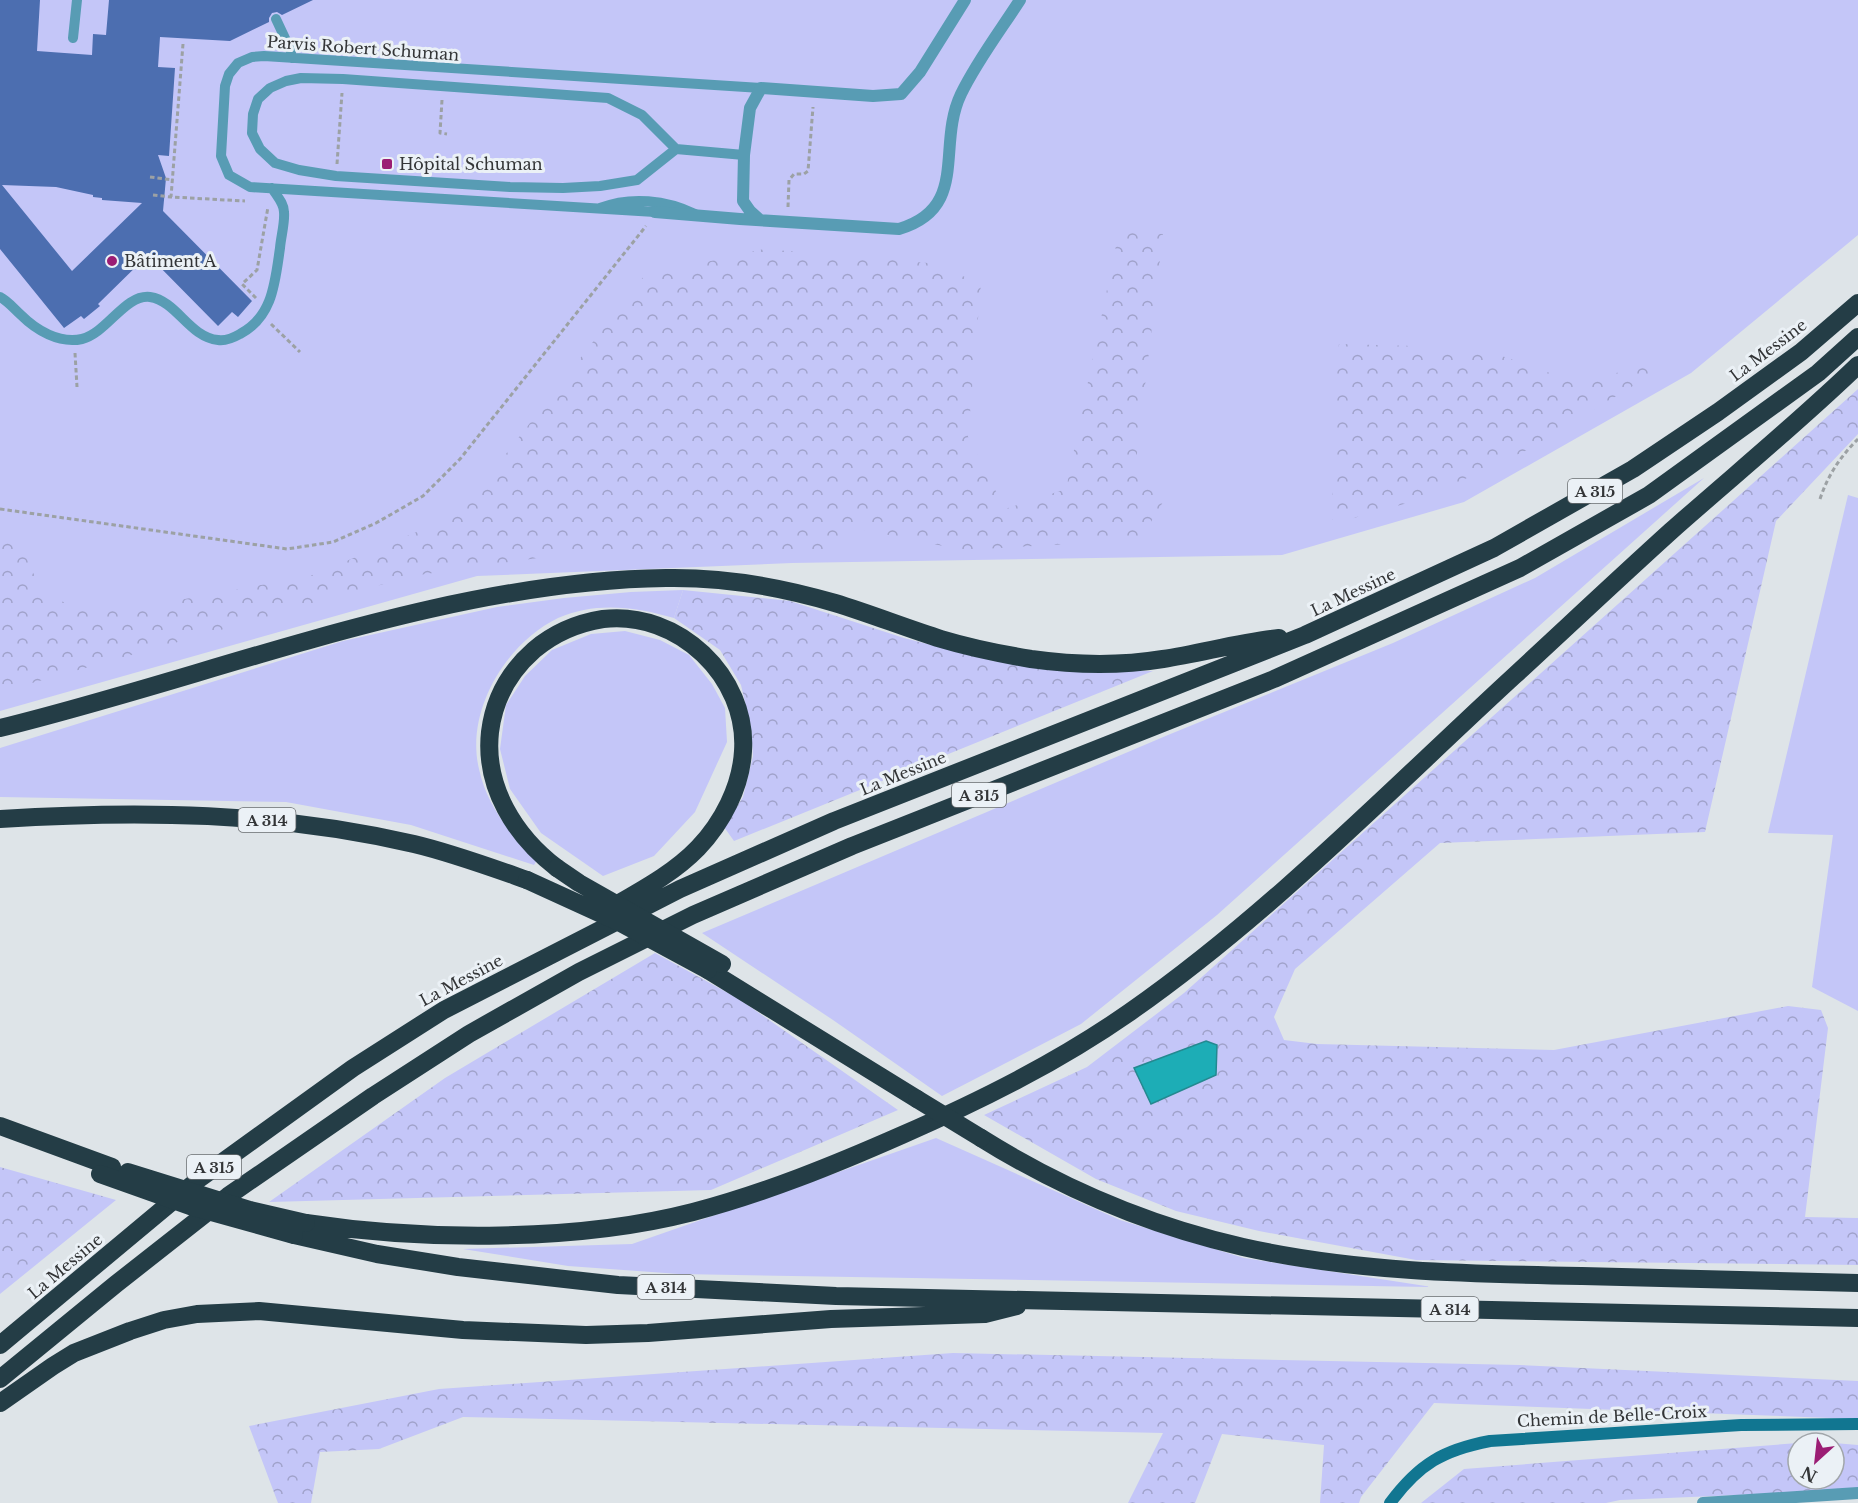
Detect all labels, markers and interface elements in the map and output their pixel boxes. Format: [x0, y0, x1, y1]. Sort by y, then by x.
street label: Parvis Robert Schuman [266, 31, 460, 65]
place label: Hôpital Schuman [399, 154, 543, 174]
marker: Hôpital Schuman [380, 157, 394, 171]
place label: Bâtiment A [124, 251, 217, 271]
marker: Bâtiment A [105, 254, 119, 268]
street label: La Messine [1726, 315, 1810, 385]
road number: A 315 [1568, 479, 1622, 503]
street label: La Messine [1307, 564, 1399, 620]
street label: La Messine [857, 747, 949, 799]
road number: A 315 [952, 783, 1006, 807]
road number: A 314 [238, 808, 296, 832]
street label: La Messine [416, 950, 506, 1010]
road number: A 315 [187, 1155, 241, 1179]
street label: La Messine [24, 1229, 106, 1303]
road number: A 314 [638, 1275, 694, 1299]
road number: A 314 [1422, 1297, 1478, 1321]
street label: Chemin de Belle-Croix [1517, 1401, 1708, 1431]
north arrow [1786, 1431, 1846, 1491]
text: N [1798, 1462, 1820, 1487]

